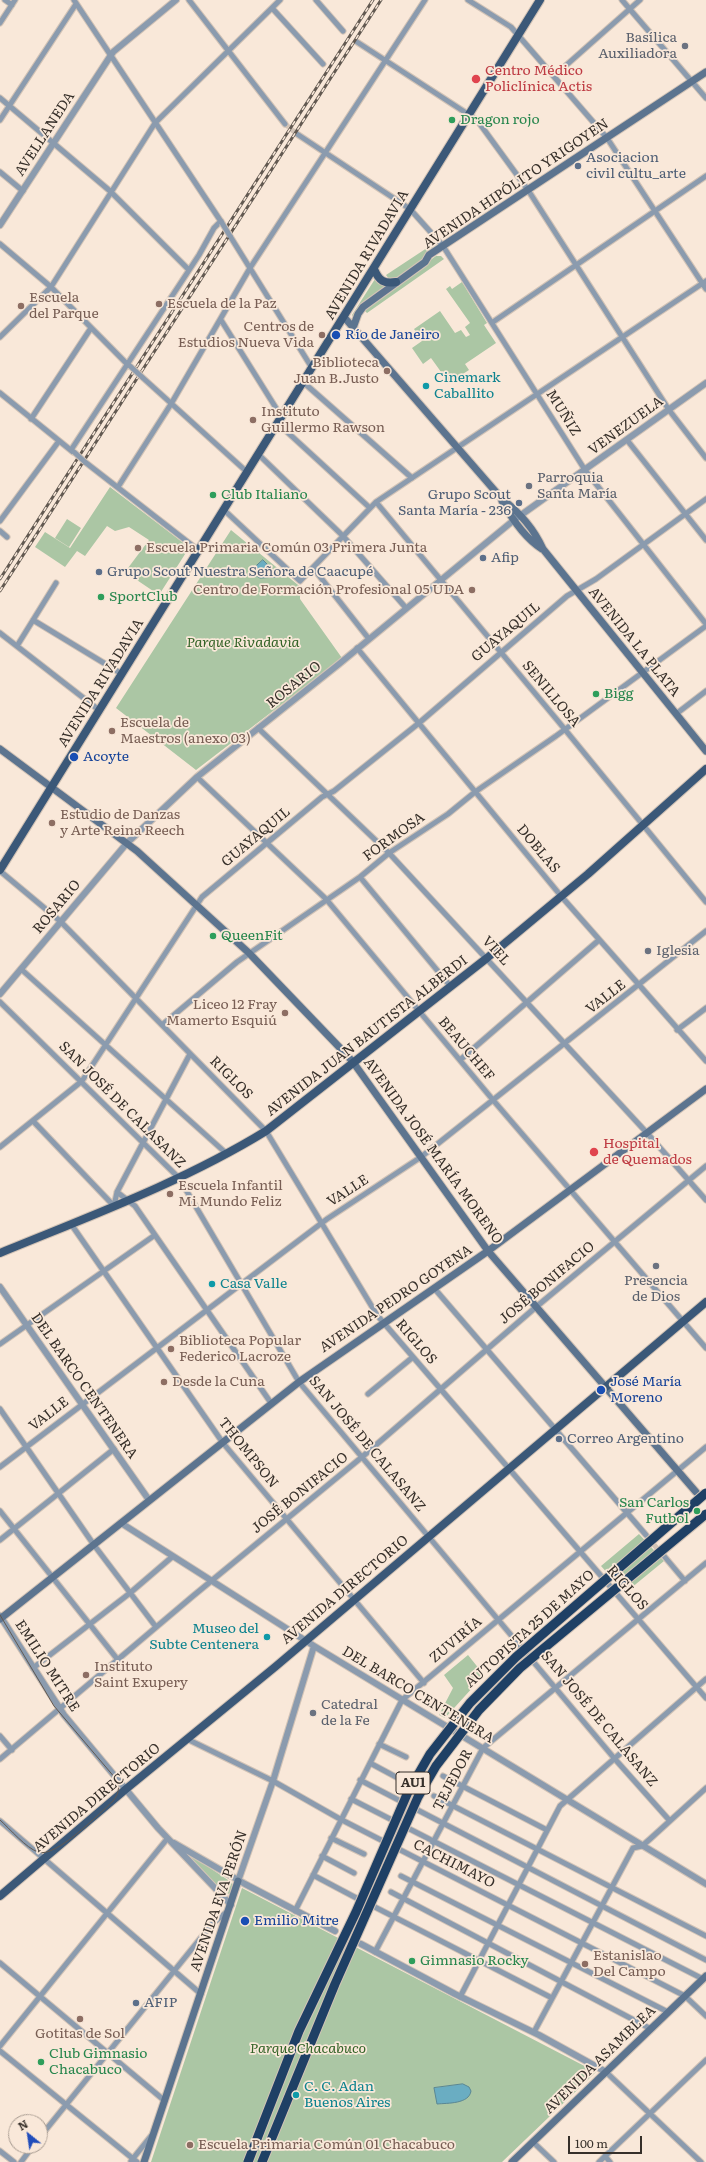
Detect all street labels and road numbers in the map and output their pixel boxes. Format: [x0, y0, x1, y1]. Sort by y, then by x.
street label: AVELLANEDA [12, 89, 78, 179]
street label: AVENIDA HIPÓLITO YRIGOYEN [420, 115, 612, 253]
street label: AVENIDA RIVADAVIA [322, 187, 412, 323]
street label: MUÑIZ [542, 387, 584, 439]
street label: VENEZUELA [585, 393, 667, 459]
street label: AVENIDA LA PLATA [585, 584, 683, 700]
street label: GUAYAQUIL [468, 598, 544, 666]
street label: AVENIDA RIVADAVIA [55, 616, 147, 750]
street label: SENILLOSA [518, 657, 584, 731]
street label: ROSARIO [263, 658, 325, 712]
street label: GUAYAQUIL [218, 803, 294, 871]
street label: FORMOSA [360, 809, 428, 865]
street label: DOBLAS [513, 821, 563, 877]
street label: ROSARIO [30, 877, 84, 937]
street label: VIEL [478, 933, 514, 969]
street label: AVENIDA JUAN BAUTISTA ALBERDI [263, 952, 471, 1120]
street label: VALLE [583, 976, 629, 1018]
street label: BEAUCHEF [435, 1014, 497, 1084]
street label: SAN JOSÉ DE CALASANZ [55, 1038, 189, 1172]
street label: RIGLOS [206, 1053, 256, 1103]
street label: AVENIDA JOSÉ MARÍA MORENO [360, 1055, 506, 1247]
street label: VALLE [324, 1172, 372, 1210]
street label: JOSÉ BONIFACIO [496, 1238, 598, 1328]
street label: AVENIDA PEDRO GOYENA [317, 1242, 475, 1356]
street label: DEL BARCO CENTENERA [27, 1310, 141, 1462]
street label: RIGLOS [392, 1316, 440, 1368]
street label: SAN JOSÉ DE CALASANZ [305, 1373, 429, 1515]
street label: VALLE [26, 1393, 72, 1435]
street label: THOMPSON [215, 1414, 281, 1492]
street label: JOSÉ BONIFACIO [248, 1449, 352, 1537]
street label: AVENIDA DIRECTORIO [278, 1532, 412, 1648]
street label: RIGLOS [603, 1562, 651, 1614]
street label: AUTOPISTA 25 DE MAYO [462, 1567, 598, 1691]
street label: ZUVIRÍA [427, 1613, 485, 1667]
street label: EMILIO MITRE [11, 1617, 83, 1715]
street label: DEL BARCO CENTENERA [339, 1643, 497, 1747]
street label: SAN JOSÉ DE CALASANZ [537, 1648, 661, 1790]
street label: AVENIDA DIRECTORIO [30, 1740, 164, 1856]
street label: TEJEDOR [430, 1746, 476, 1814]
road number: AU1 [396, 1772, 430, 1794]
street label: AVENIDA EVA PERÓN [187, 1828, 251, 1974]
street label: CACHIMAYO [410, 1836, 498, 1892]
street label: AVENIDA ASAMBLEA [541, 2002, 659, 2118]

